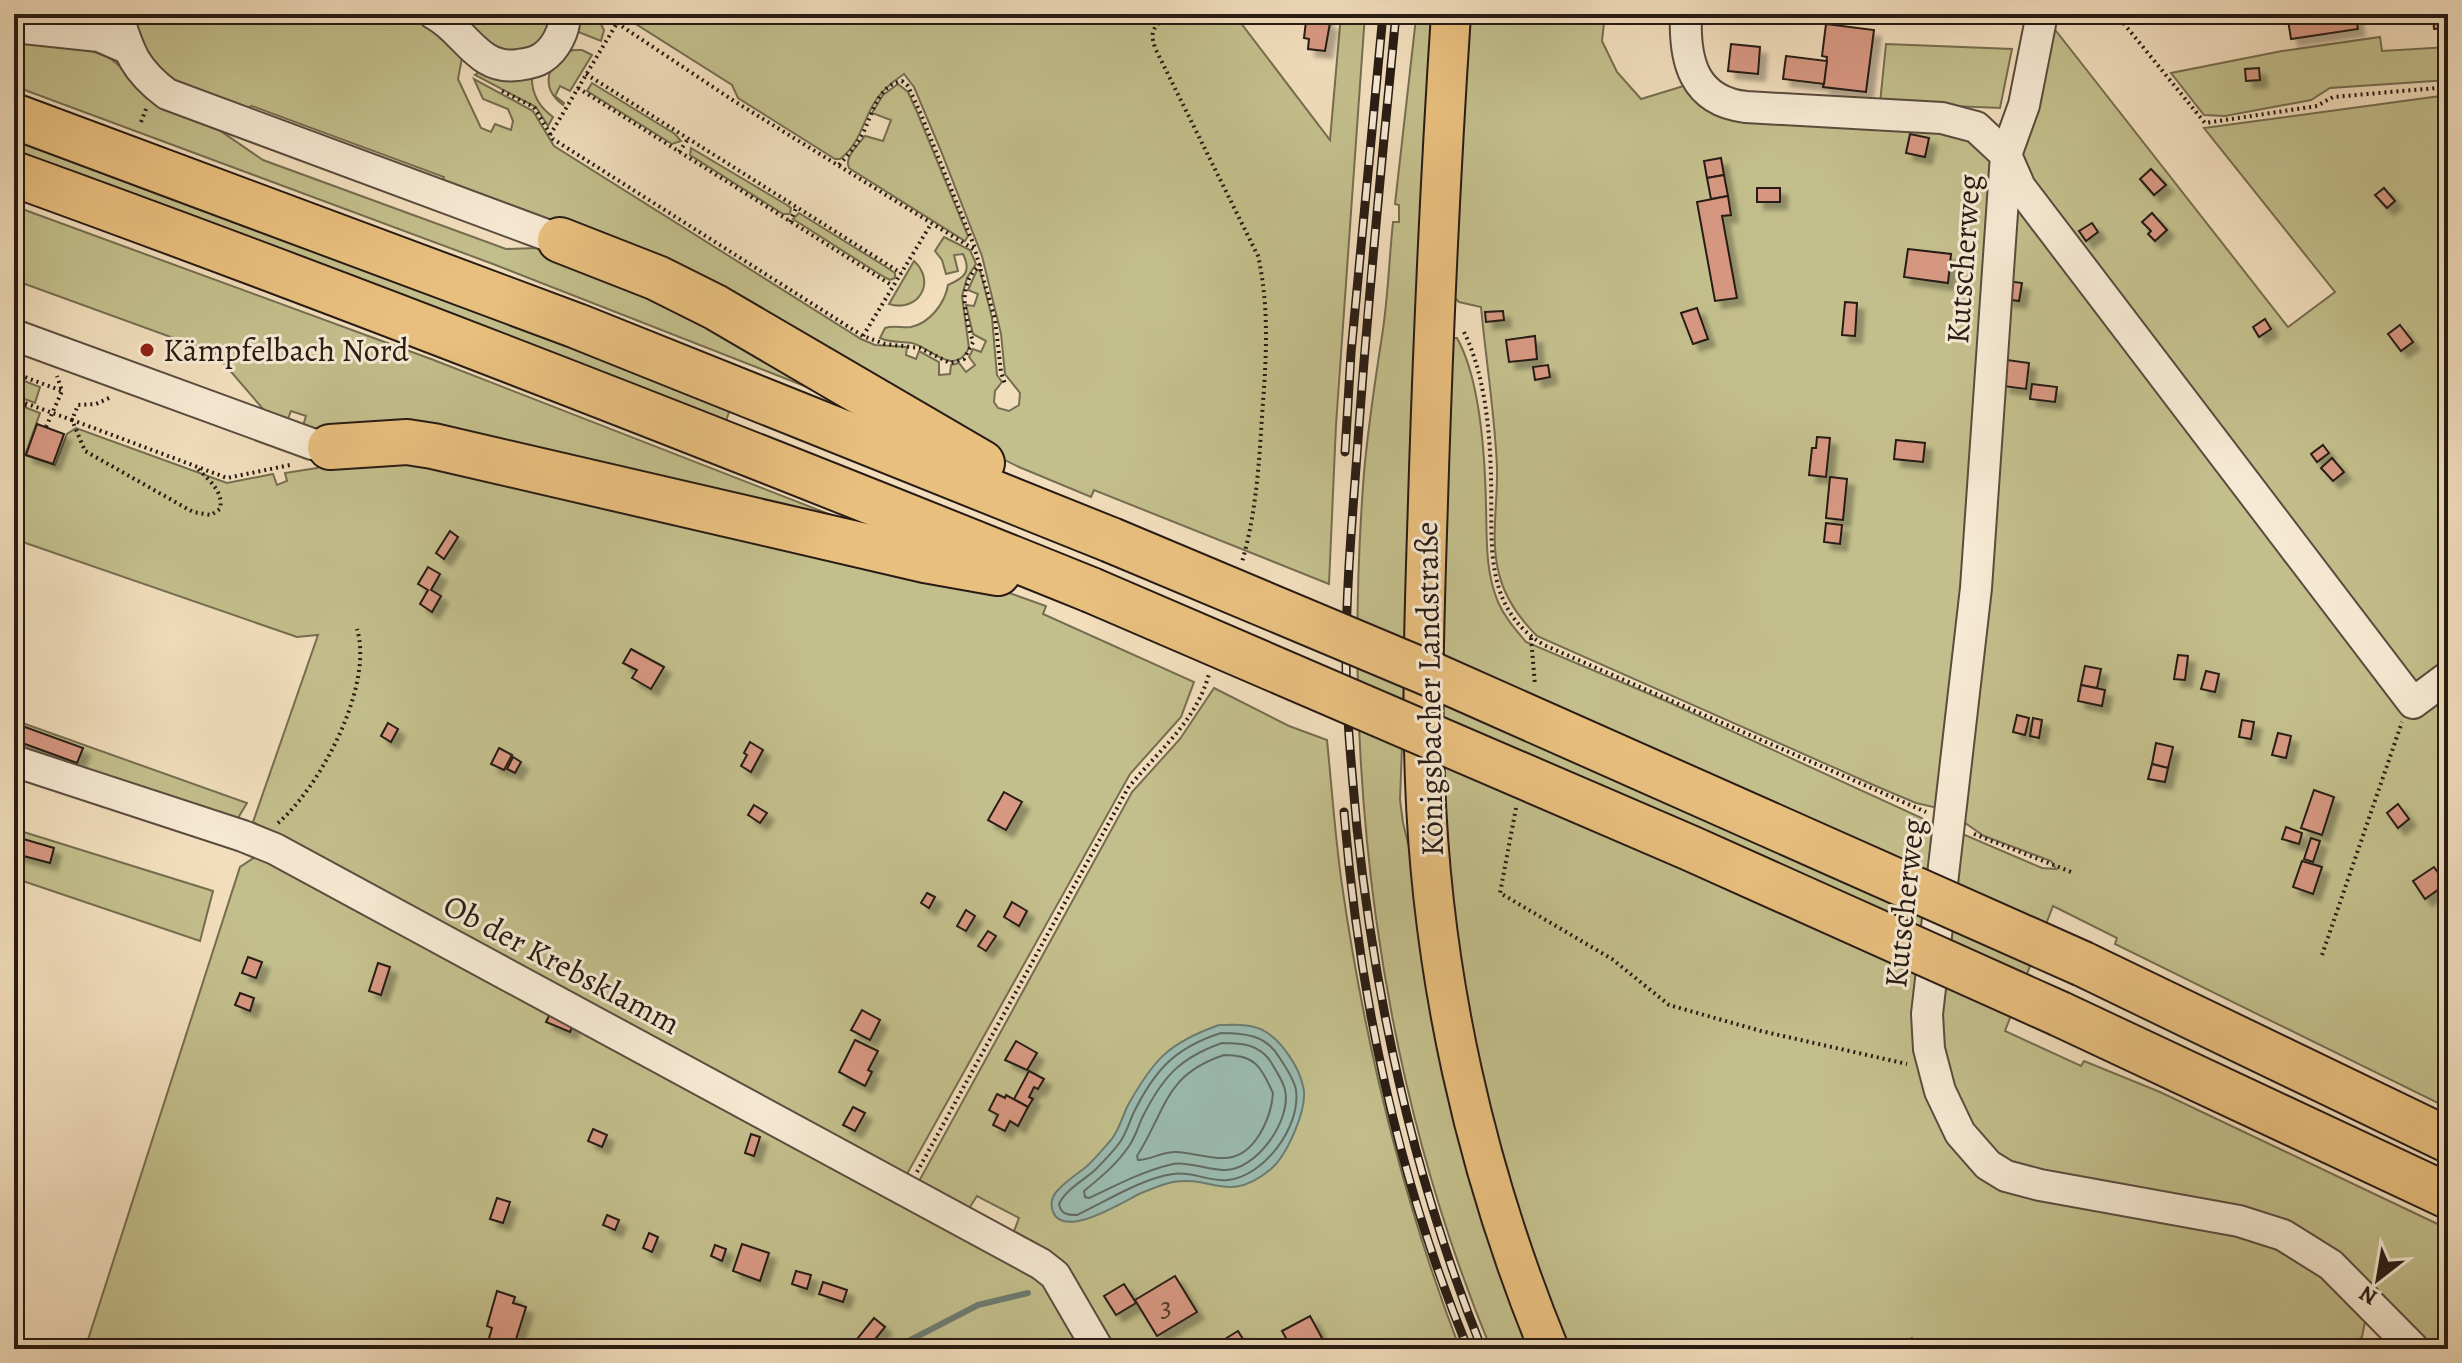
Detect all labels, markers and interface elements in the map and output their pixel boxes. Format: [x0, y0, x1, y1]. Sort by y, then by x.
street label: Kutscherweg [1935, 173, 1991, 345]
place label: Kämpfelbach Nord [163, 328, 410, 372]
marker: Kämpfelbach Nord [138, 341, 156, 359]
street label: Königsbacher Landstraße [1404, 521, 1454, 857]
street label: Kutscherweg [1873, 816, 1935, 990]
street label: Ob der Krebsklamm [436, 883, 688, 1045]
north arrow [2338, 1239, 2418, 1319]
text: N [2354, 1278, 2383, 1312]
house number: 3 [1160, 1288, 1172, 1326]

